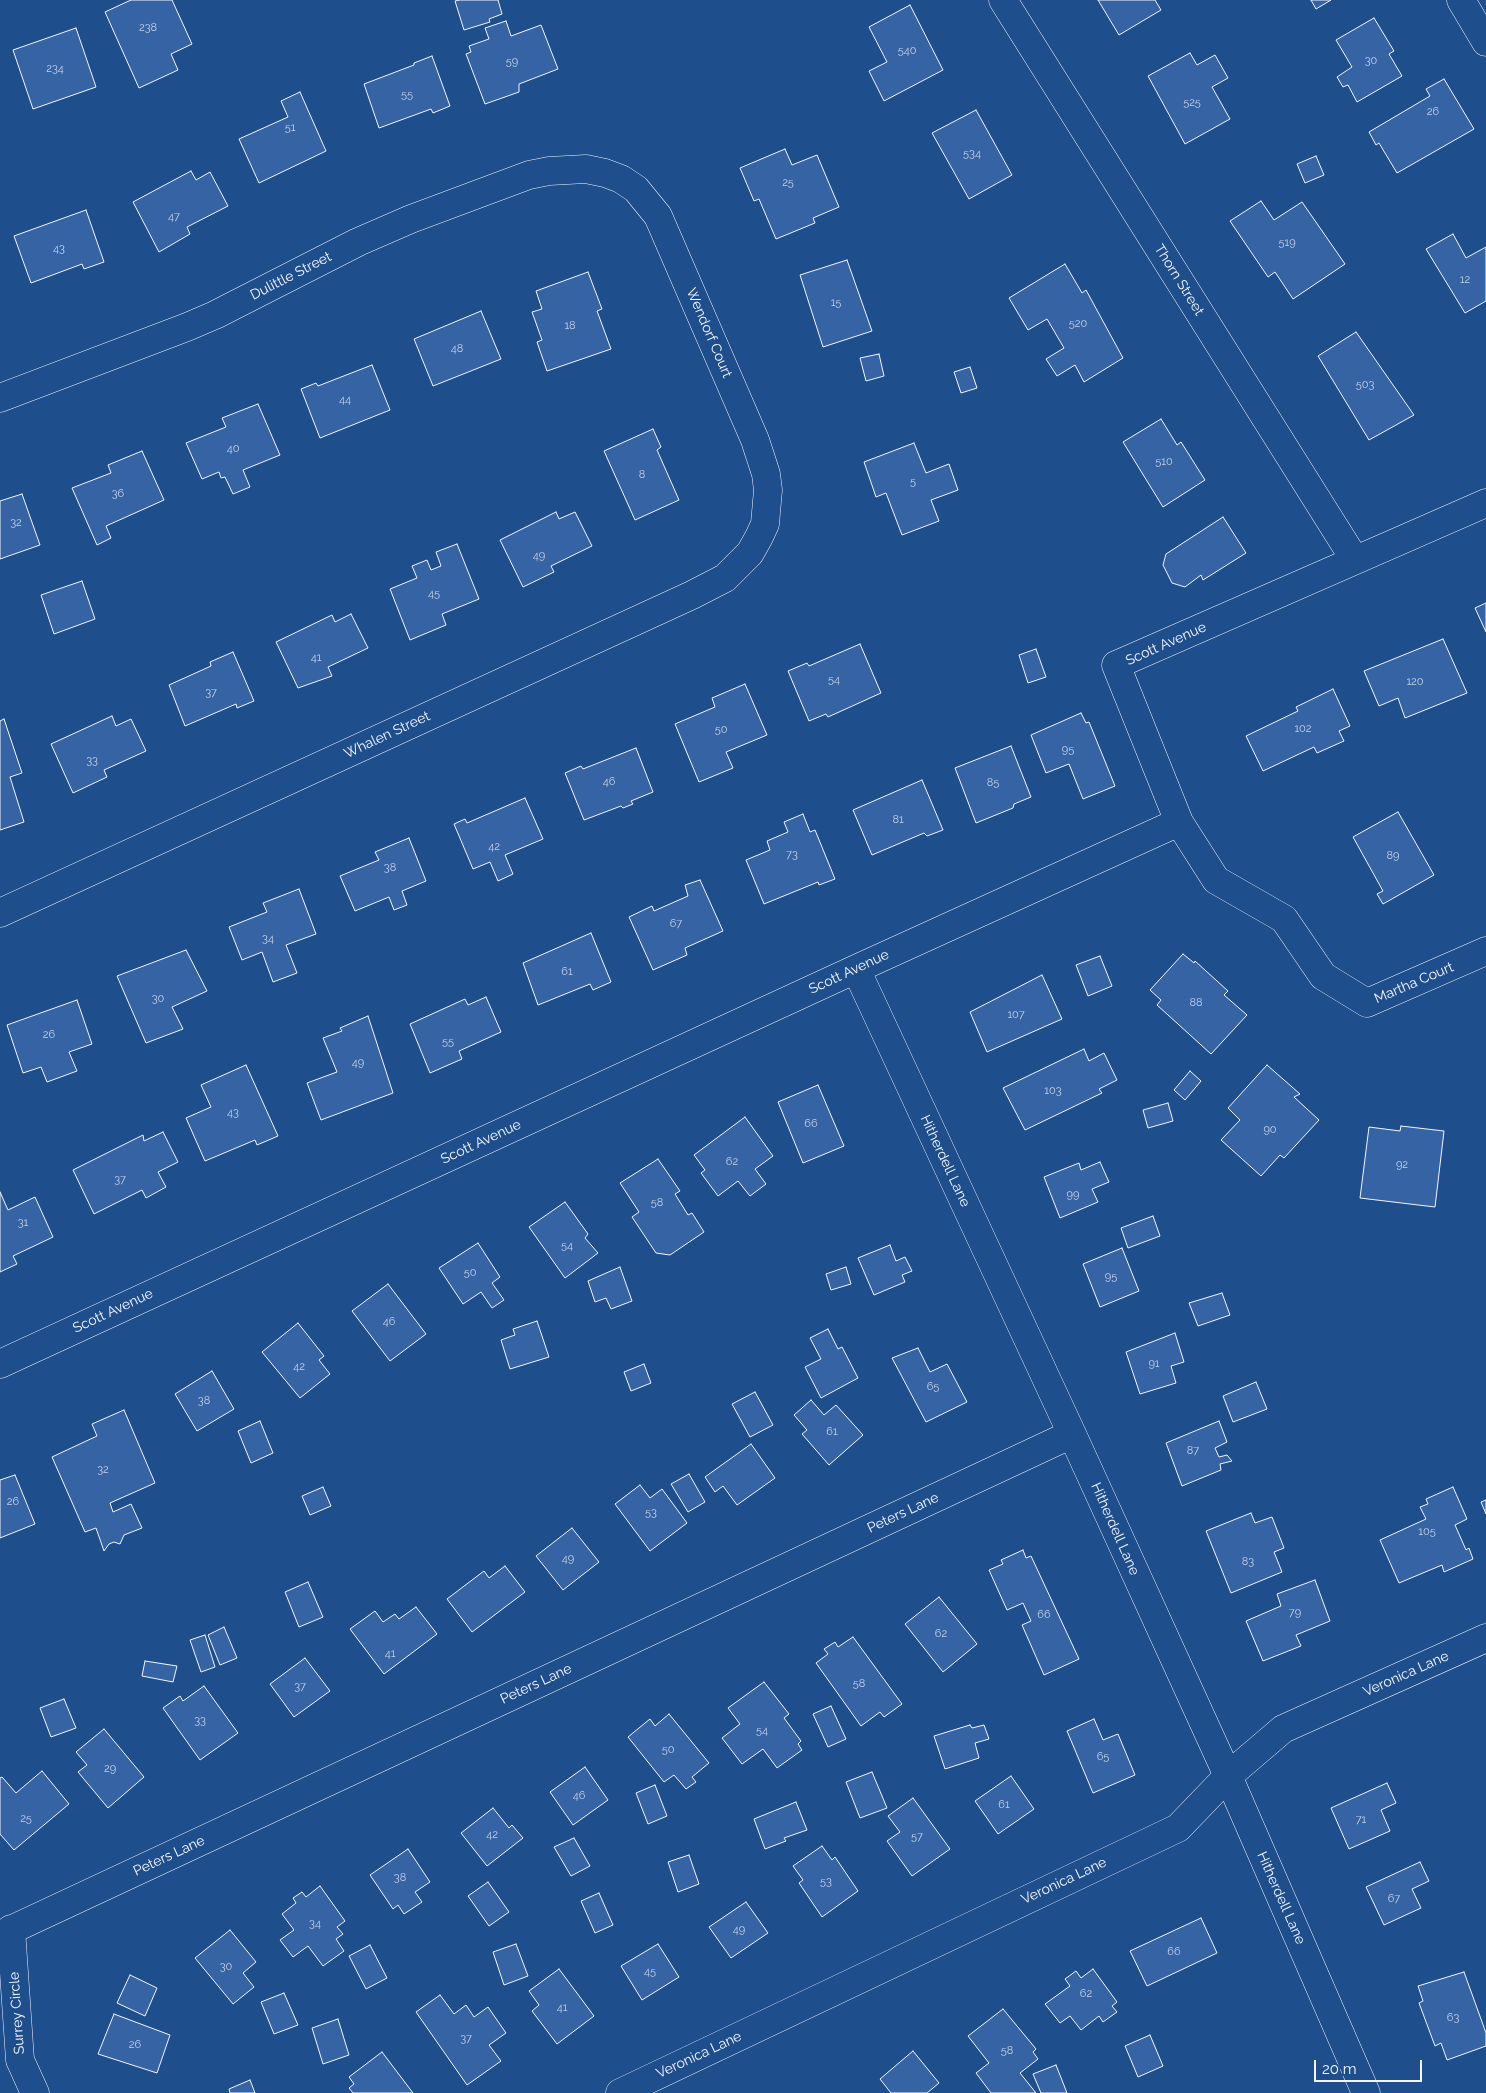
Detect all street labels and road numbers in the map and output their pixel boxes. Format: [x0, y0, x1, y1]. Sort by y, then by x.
street label: Thorn Street [1151, 241, 1207, 319]
street label: Dulittle Street [248, 248, 334, 304]
street label: Wendorf Court [682, 285, 736, 381]
street label: Scott Avenue [1123, 619, 1209, 669]
street label: Whalen Street [341, 708, 433, 762]
street label: Scott Avenue [806, 946, 892, 998]
street label: Martha Court [1372, 959, 1456, 1007]
street label: Hitherdell Lane [916, 1112, 974, 1210]
street label: Scott Avenue [438, 1116, 524, 1168]
street label: Scott Avenue [70, 1285, 156, 1337]
street label: Hitherdell Lane [1087, 1480, 1143, 1578]
street label: Peters Lane [865, 1489, 941, 1537]
street label: Veronica Lane [1361, 1648, 1451, 1700]
street label: Peters Lane [498, 1660, 574, 1708]
street label: Peters Lane [131, 1832, 207, 1880]
street label: Hitherdell Lane [1253, 1849, 1309, 1947]
street label: Veronica Lane [1019, 1854, 1109, 1908]
street label: Surrey Circle [6, 1971, 28, 2055]
street label: Veronica Lane [654, 2028, 744, 2082]

